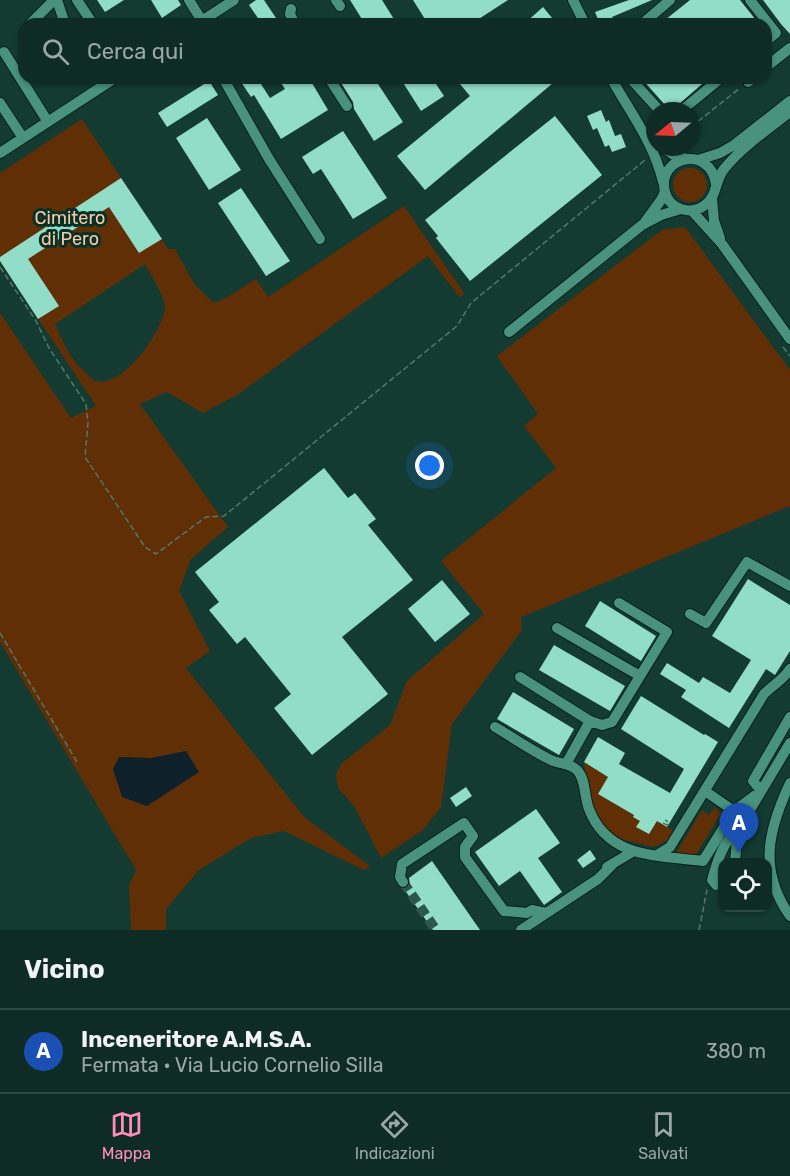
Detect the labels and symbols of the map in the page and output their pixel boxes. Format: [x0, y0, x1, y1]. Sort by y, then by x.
north arrow [646, 102, 700, 156]
park label: Cimitero di Pero [35, 207, 105, 250]
your location [415, 451, 444, 480]
pin: A [720, 804, 758, 853]

